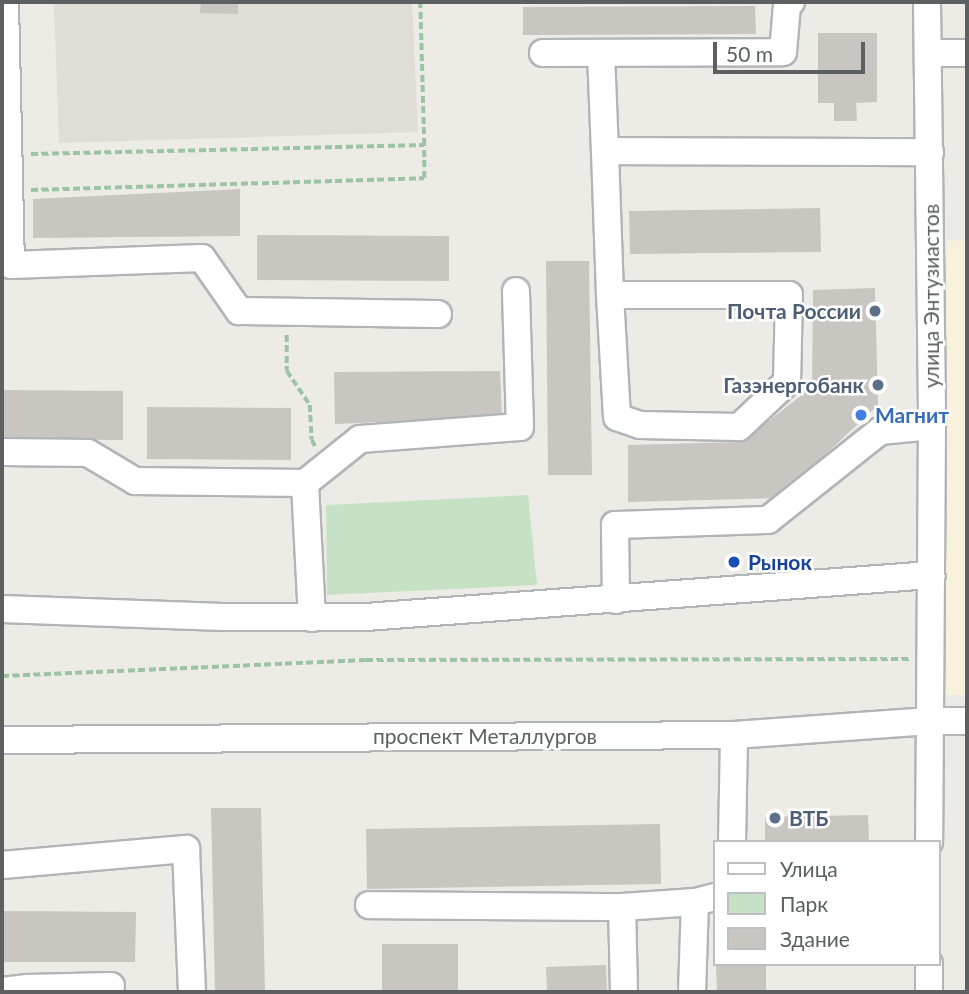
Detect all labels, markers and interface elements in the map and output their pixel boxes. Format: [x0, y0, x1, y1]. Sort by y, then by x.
scale bar [717, 28, 869, 72]
text: 50 m [726, 41, 773, 66]
street label: улица Энтузиастов [918, 204, 944, 388]
place label: Почта России [727, 298, 861, 324]
marker: Почта России [867, 303, 883, 319]
place label: Газэнергобанк [723, 372, 864, 398]
marker: Газэнергобанк [870, 377, 886, 393]
place label: Магнит [875, 402, 949, 428]
marker: Магнит [853, 407, 869, 423]
place label: Рынок [748, 549, 812, 575]
marker: Рынок [726, 554, 742, 570]
street label: проспект Металлургов [373, 723, 597, 749]
place label: ВТБ [789, 805, 828, 831]
marker: ВТБ [767, 810, 783, 826]
legend [713, 840, 941, 966]
text: Улица [780, 856, 838, 881]
text: Парк [780, 891, 828, 916]
text: Здание [780, 926, 850, 951]

